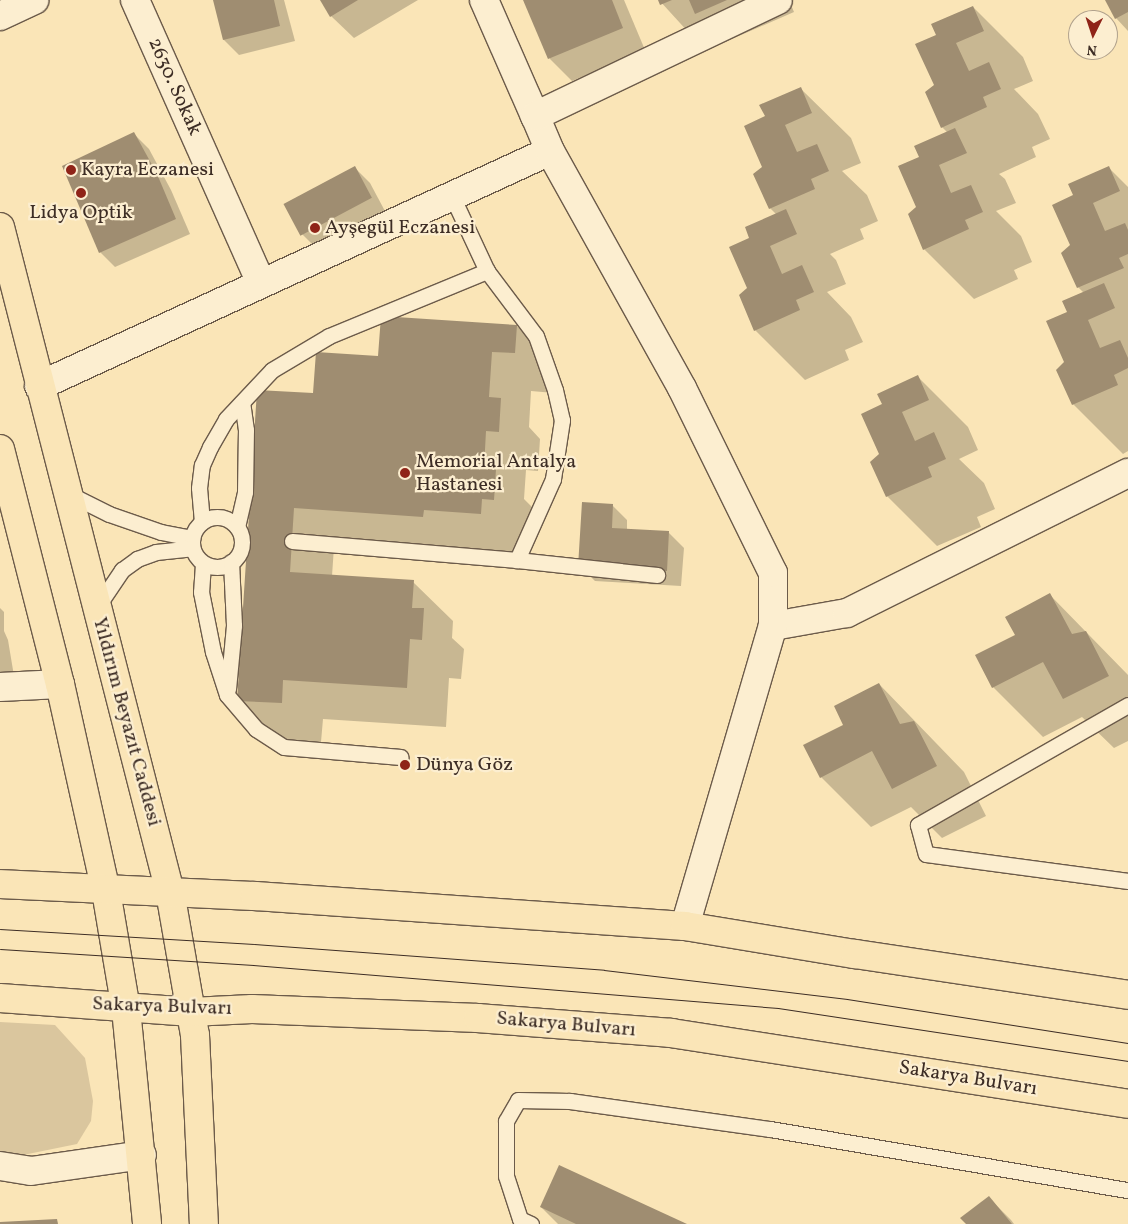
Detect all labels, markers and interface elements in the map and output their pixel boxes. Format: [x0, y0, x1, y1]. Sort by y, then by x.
north arrow [1068, 10, 1118, 60]
street label: 2630. Sokak [142, 34, 206, 140]
text: N [1086, 40, 1098, 59]
place label: Kayra Eczanesi [81, 158, 214, 182]
marker: Kayra Eczanesi [65, 164, 77, 176]
marker: Lidya Optik [75, 187, 87, 199]
place label: Lidya Optik [29, 201, 133, 225]
place label: Ayşegül Eczanesi [325, 216, 475, 240]
marker: Ayşegül Eczanesi [309, 222, 321, 234]
place label: Memorial Antalya Hastanesi [416, 450, 576, 497]
marker: Memorial Antalya Hastanesi [398, 466, 412, 480]
street label: Yıldırım Beyazıt Caddesi [87, 615, 165, 829]
place label: Dünya Göz [416, 753, 513, 777]
marker: Dünya Göz [398, 758, 412, 772]
street label: Sakarya Bulvarı [92, 993, 232, 1021]
street label: Sakarya Bulvarı [495, 1007, 637, 1043]
street label: Sakarya Bulvarı [897, 1056, 1039, 1102]

